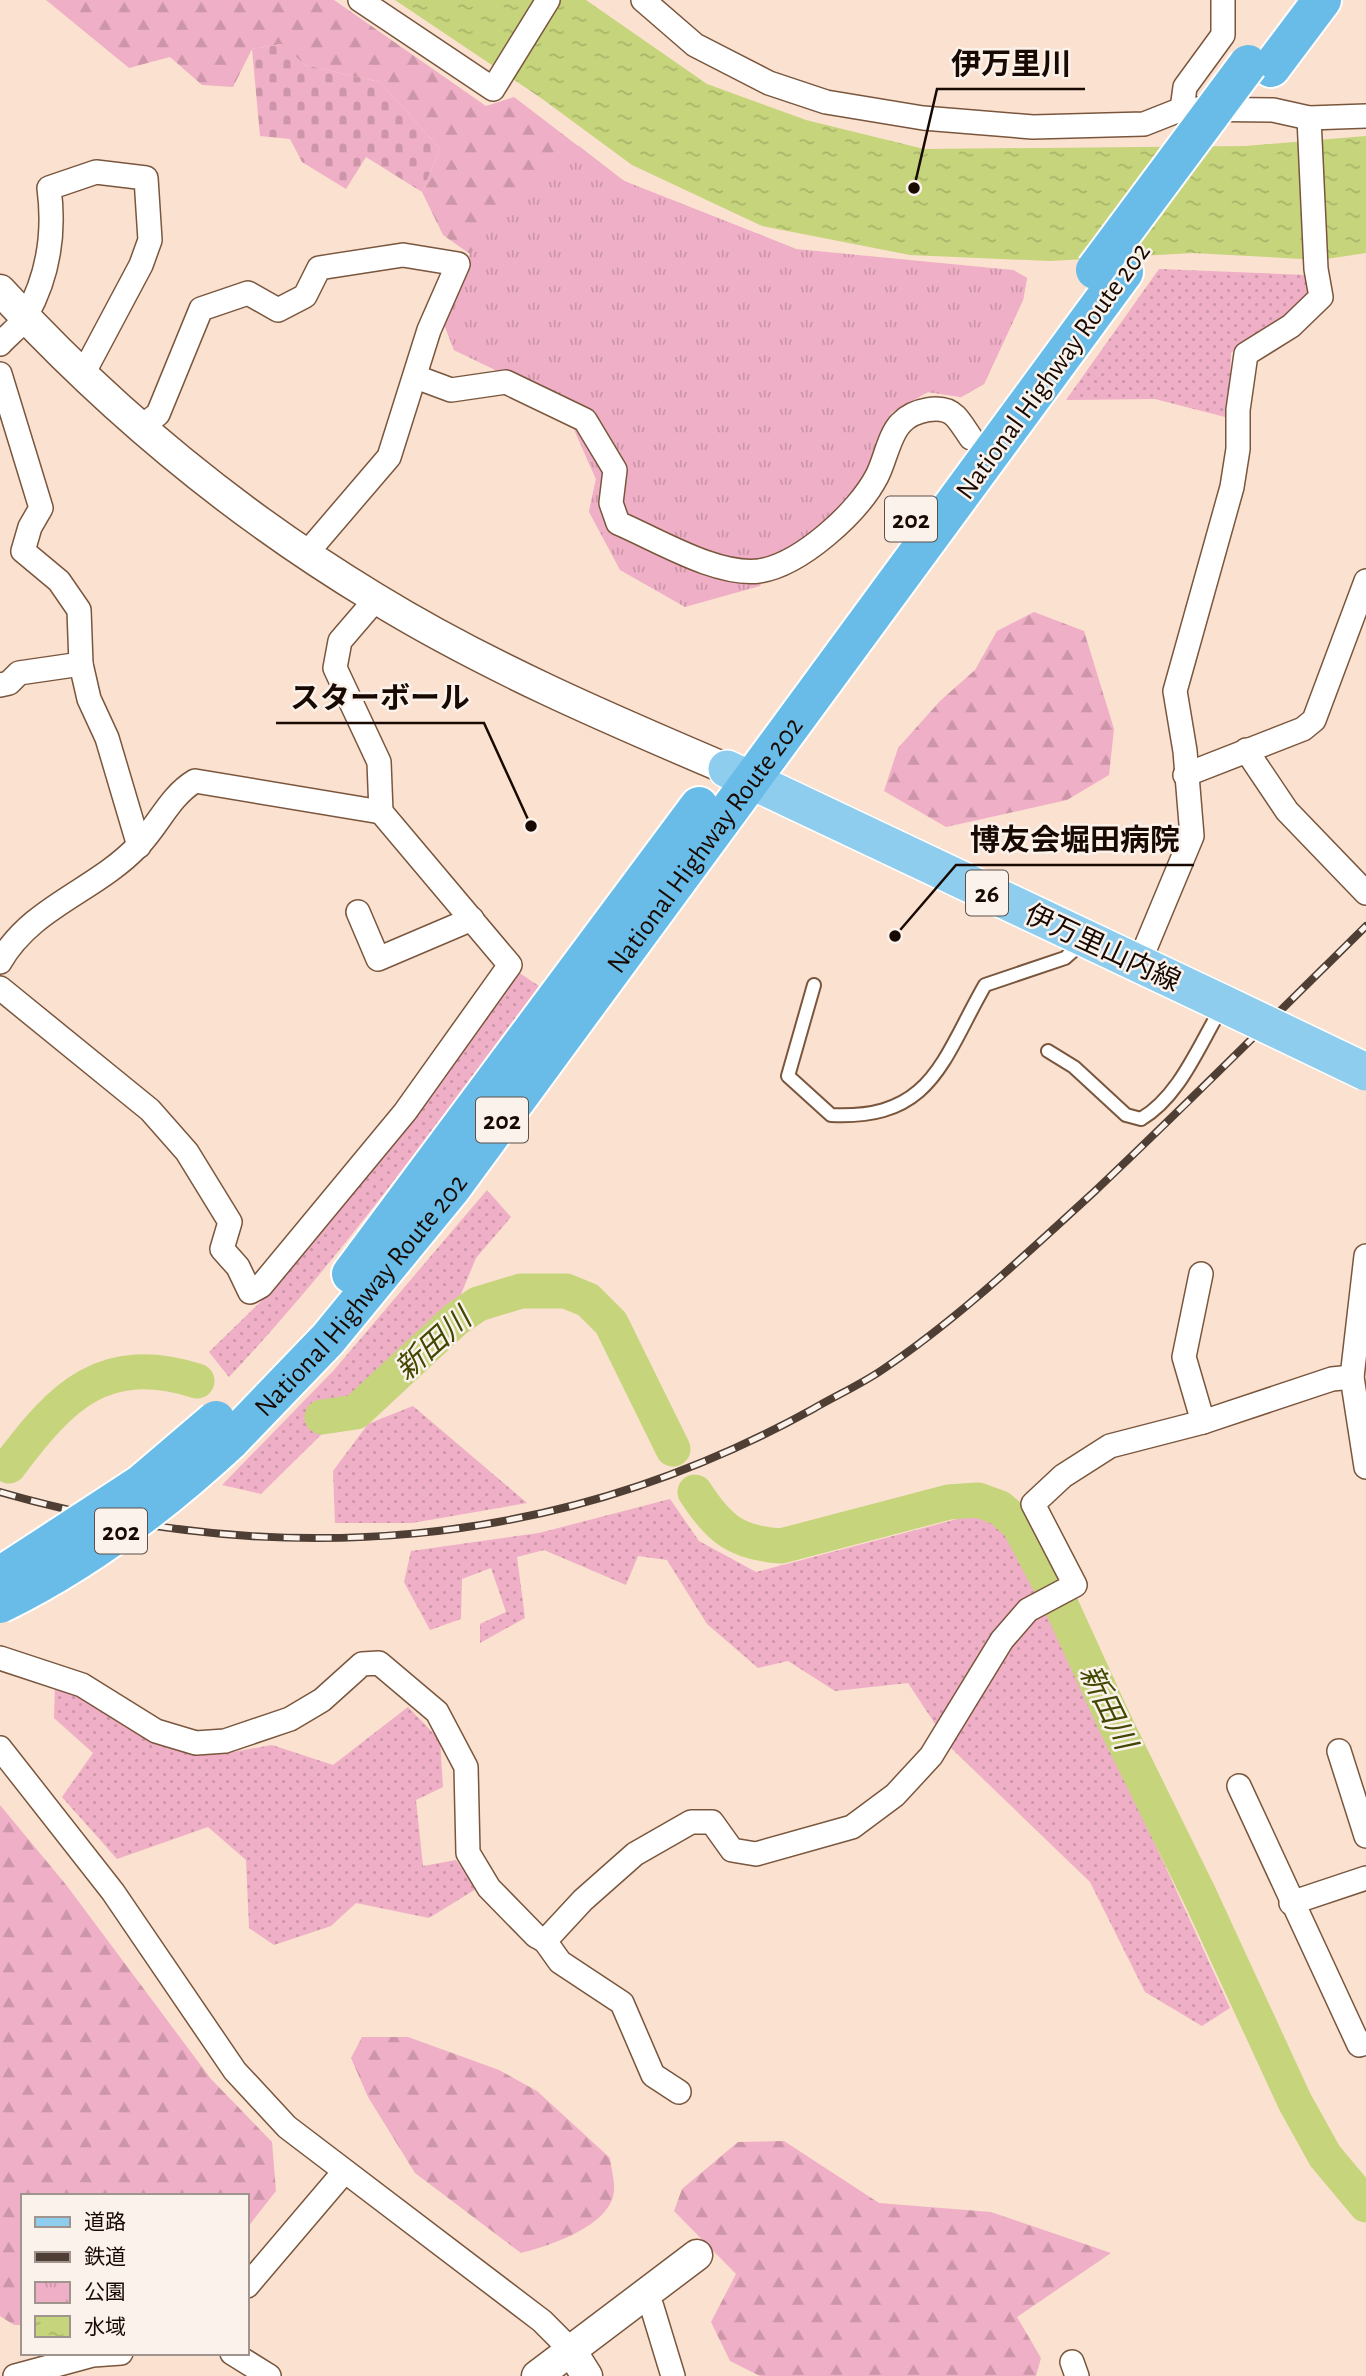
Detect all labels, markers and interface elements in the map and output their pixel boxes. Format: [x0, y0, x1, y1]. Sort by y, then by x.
callout: 伊万里川 [937, 38, 1085, 89]
text: 伊万里川 [951, 48, 1071, 80]
street label: National Highway Route 202 [951, 238, 1156, 505]
road number: 202 [885, 496, 937, 541]
callout: スターボール [276, 672, 484, 723]
text: スターボール [290, 682, 470, 714]
street label: National Highway Route 202 [603, 712, 809, 979]
callout: 博友会堀田病院 [956, 814, 1194, 865]
text: 博友会堀田病院 [970, 824, 1180, 856]
road number: 26 [966, 870, 1008, 916]
street label: 伊万里山内線 [1020, 899, 1185, 997]
road number: 202 [476, 1098, 528, 1142]
street label: National Highway Route 202 [250, 1169, 473, 1422]
water label: 新田川 [389, 1300, 479, 1386]
road number: 202 [95, 1508, 147, 1554]
water label: 新田川 [1074, 1660, 1143, 1757]
legend [21, 2194, 248, 2355]
text: 道路 [84, 2211, 126, 2233]
text: 鉄道 [84, 2246, 126, 2268]
text: 公園 [84, 2282, 126, 2303]
text: 水域 [84, 2316, 126, 2338]

